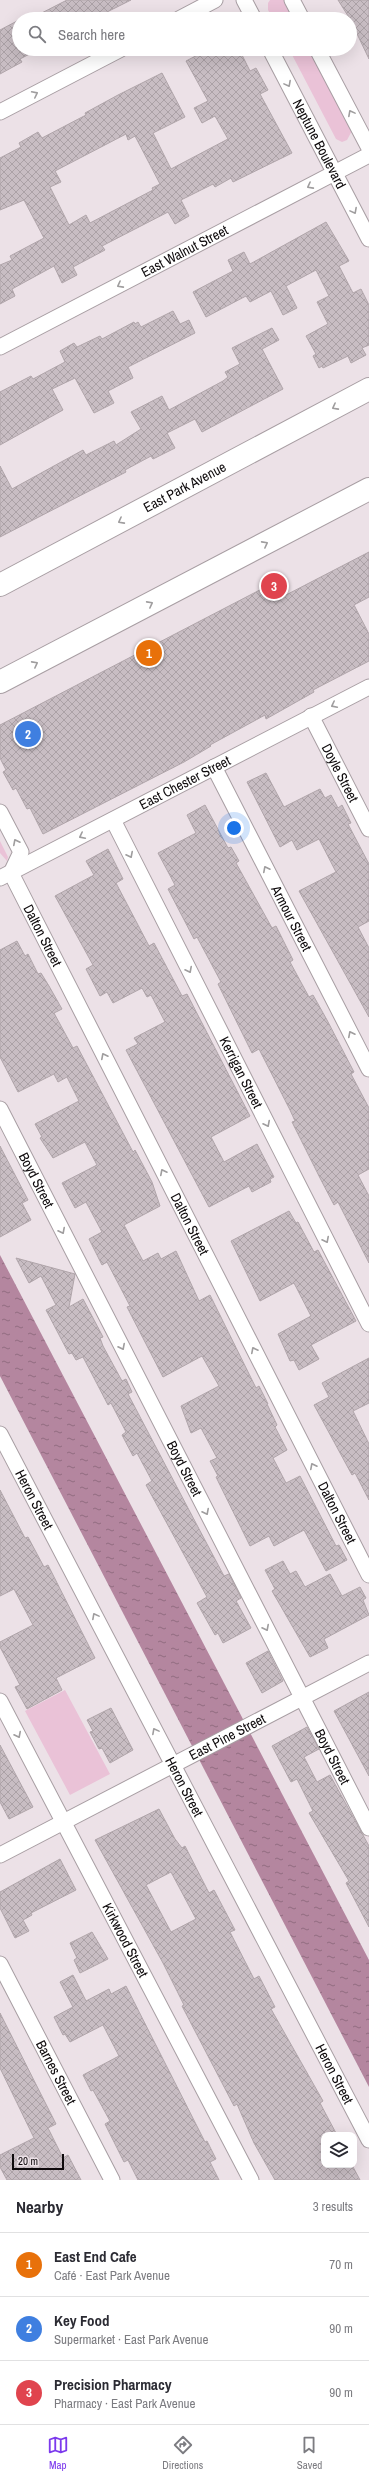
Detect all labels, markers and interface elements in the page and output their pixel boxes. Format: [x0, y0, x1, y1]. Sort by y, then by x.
search box [12, 12, 357, 56]
icon: search [26, 23, 48, 45]
text: Search here [58, 24, 125, 45]
one-way arrow [283, 79, 290, 87]
one-way arrow [30, 91, 38, 99]
street label: Neptune Boulevard [289, 96, 350, 192]
one-way arrow [348, 110, 356, 117]
one-way arrow [306, 181, 314, 189]
one-way arrow [350, 207, 357, 214]
street label: East Walnut Street [138, 221, 231, 281]
one-way arrow [117, 280, 124, 288]
one-way arrow [331, 403, 339, 410]
street label: East Park Avenue [140, 458, 229, 516]
one-way arrow [118, 517, 125, 524]
one-way arrow [261, 541, 268, 548]
pin: 3 [261, 571, 287, 601]
one-way arrow [146, 601, 153, 608]
pin: 1 [136, 638, 162, 668]
one-way arrow [30, 661, 38, 669]
one-way arrow [331, 700, 338, 707]
pin: 2 [15, 719, 41, 749]
street label: Doyle Street [318, 741, 363, 805]
street label: East Chester Street [136, 751, 233, 813]
your location [224, 818, 244, 838]
one-way arrow [79, 831, 86, 838]
one-way arrow [13, 839, 20, 846]
one-way arrow [125, 850, 133, 858]
one-way arrow [264, 865, 271, 873]
street label: Armour Street [267, 881, 316, 954]
street label: Dalton Street [20, 901, 66, 969]
one-way arrow [184, 966, 192, 974]
one-way arrow [348, 1031, 356, 1038]
street label: Kerrigan Street [215, 1033, 267, 1111]
one-way arrow [101, 1053, 109, 1060]
one-way arrow [262, 1120, 270, 1127]
street label: Boyd Street [15, 1149, 58, 1211]
one-way arrow [160, 1169, 168, 1176]
street label: Dalton Street [167, 1190, 213, 1258]
one-way arrow [58, 1227, 65, 1234]
one-way arrow [321, 1235, 329, 1243]
one-way arrow [117, 1342, 125, 1350]
one-way arrow [251, 1347, 259, 1354]
street label: Boyd Street [163, 1438, 206, 1499]
one-way arrow [310, 1463, 318, 1470]
street label: Heron Street [11, 1467, 57, 1533]
street label: Dalton Street [314, 1479, 360, 1547]
one-way arrow [202, 1508, 209, 1515]
one-way arrow [92, 1612, 100, 1620]
one-way arrow [261, 1624, 269, 1631]
street label: East Pine Street [186, 1710, 268, 1764]
street label: Boyd Street [311, 1726, 354, 1788]
one-way arrow [152, 1728, 160, 1735]
one-way arrow [13, 1731, 21, 1739]
street label: Heron Street [161, 1754, 207, 1820]
street label: Kirkwood Street [98, 1900, 152, 1981]
street label: Barnes Street [32, 2037, 80, 2108]
street label: Heron Street [311, 2041, 358, 2107]
map controls [321, 2132, 357, 2168]
button: layers [321, 2132, 357, 2168]
scale bar [12, 2152, 64, 2171]
text: 20 m [18, 2154, 38, 2168]
text: Nearby [16, 2195, 63, 2218]
text: 3 results [313, 2198, 353, 2215]
text: East End Cafe [54, 2246, 137, 2267]
text: 1 [26, 2256, 32, 2273]
text: 70 m [329, 2256, 353, 2273]
text: Café · East Park Avenue [54, 2267, 170, 2284]
text: Key Food [54, 2310, 109, 2331]
text: 2 [26, 2320, 32, 2337]
text: 90 m [329, 2320, 353, 2337]
text: Supermarket · East Park Avenue [54, 2331, 208, 2348]
text: Precision Pharmacy [54, 2374, 172, 2395]
text: 3 [26, 2384, 32, 2401]
text: 90 m [329, 2384, 353, 2401]
text: Pharmacy · East Park Avenue [54, 2395, 195, 2412]
tab: Map [47, 2434, 69, 2472]
tab: Directions [162, 2434, 203, 2472]
tab: Saved [297, 2434, 322, 2472]

